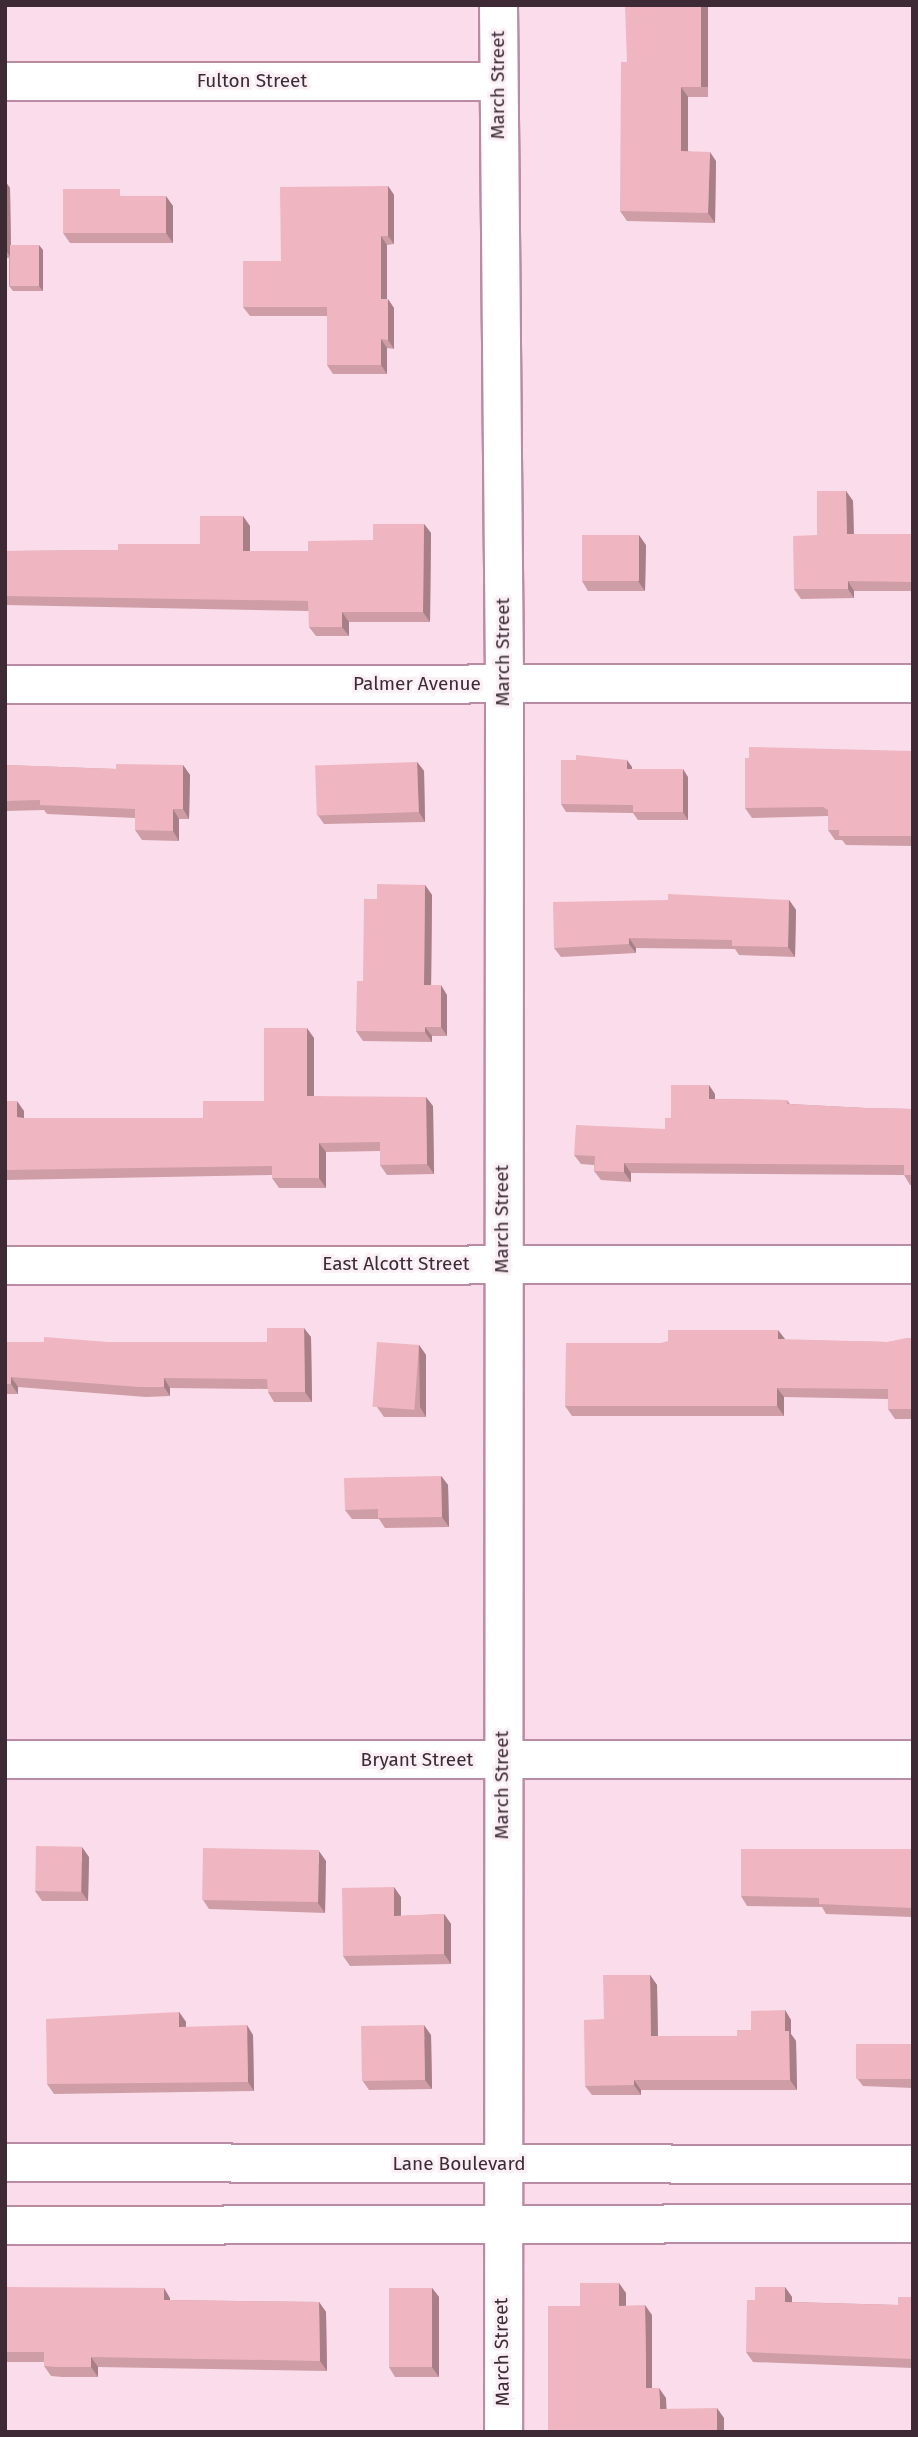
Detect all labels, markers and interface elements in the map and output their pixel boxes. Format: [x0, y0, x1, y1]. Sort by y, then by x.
street label: March Street [487, 31, 509, 139]
street label: Fulton Street [197, 70, 307, 92]
street label: March Street [492, 598, 514, 706]
street label: Palmer Avenue [353, 673, 481, 695]
street label: March Street [491, 1165, 513, 1273]
street label: East Alcott Street [322, 1253, 470, 1275]
street label: March Street [491, 1731, 513, 1839]
street label: Bryant Street [361, 1749, 473, 1771]
street label: Lane Boulevard [392, 2153, 526, 2175]
street label: March Street [490, 2297, 514, 2407]

